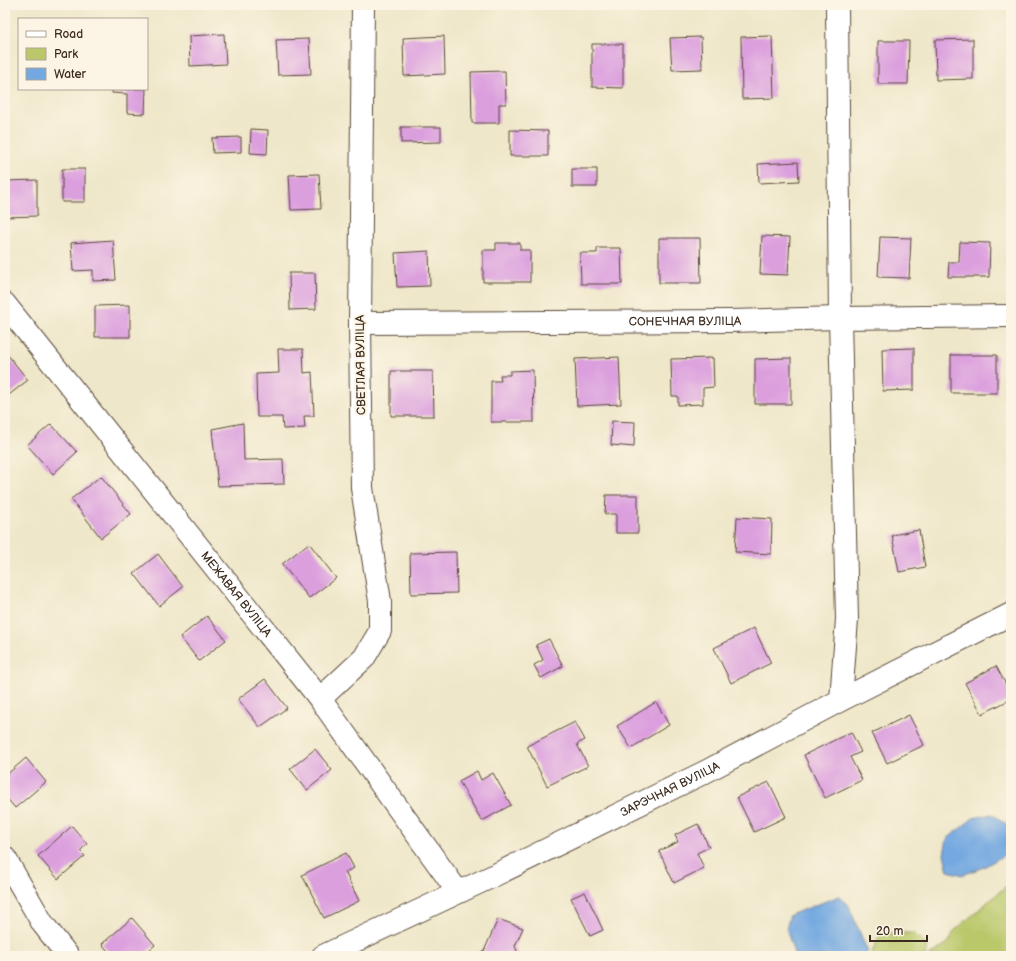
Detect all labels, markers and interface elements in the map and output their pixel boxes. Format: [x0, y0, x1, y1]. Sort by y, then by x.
legend [18, 18, 148, 90]
text: Road [54, 27, 83, 42]
text: Park [54, 47, 78, 62]
text: Water [54, 67, 86, 82]
street label: СОНЕЧНАЯ ВУЛІЦА [629, 313, 742, 329]
street label: СВЕТЛАЯ ВУЛІЦА [353, 314, 369, 415]
street label: МЕЖАВАЯ ВУЛІЦА [198, 548, 275, 640]
street label: ЗАРЭЧНАЯ ВУЛІЦА [618, 758, 723, 820]
scale bar [870, 917, 927, 943]
text: 20 m [876, 924, 903, 939]

